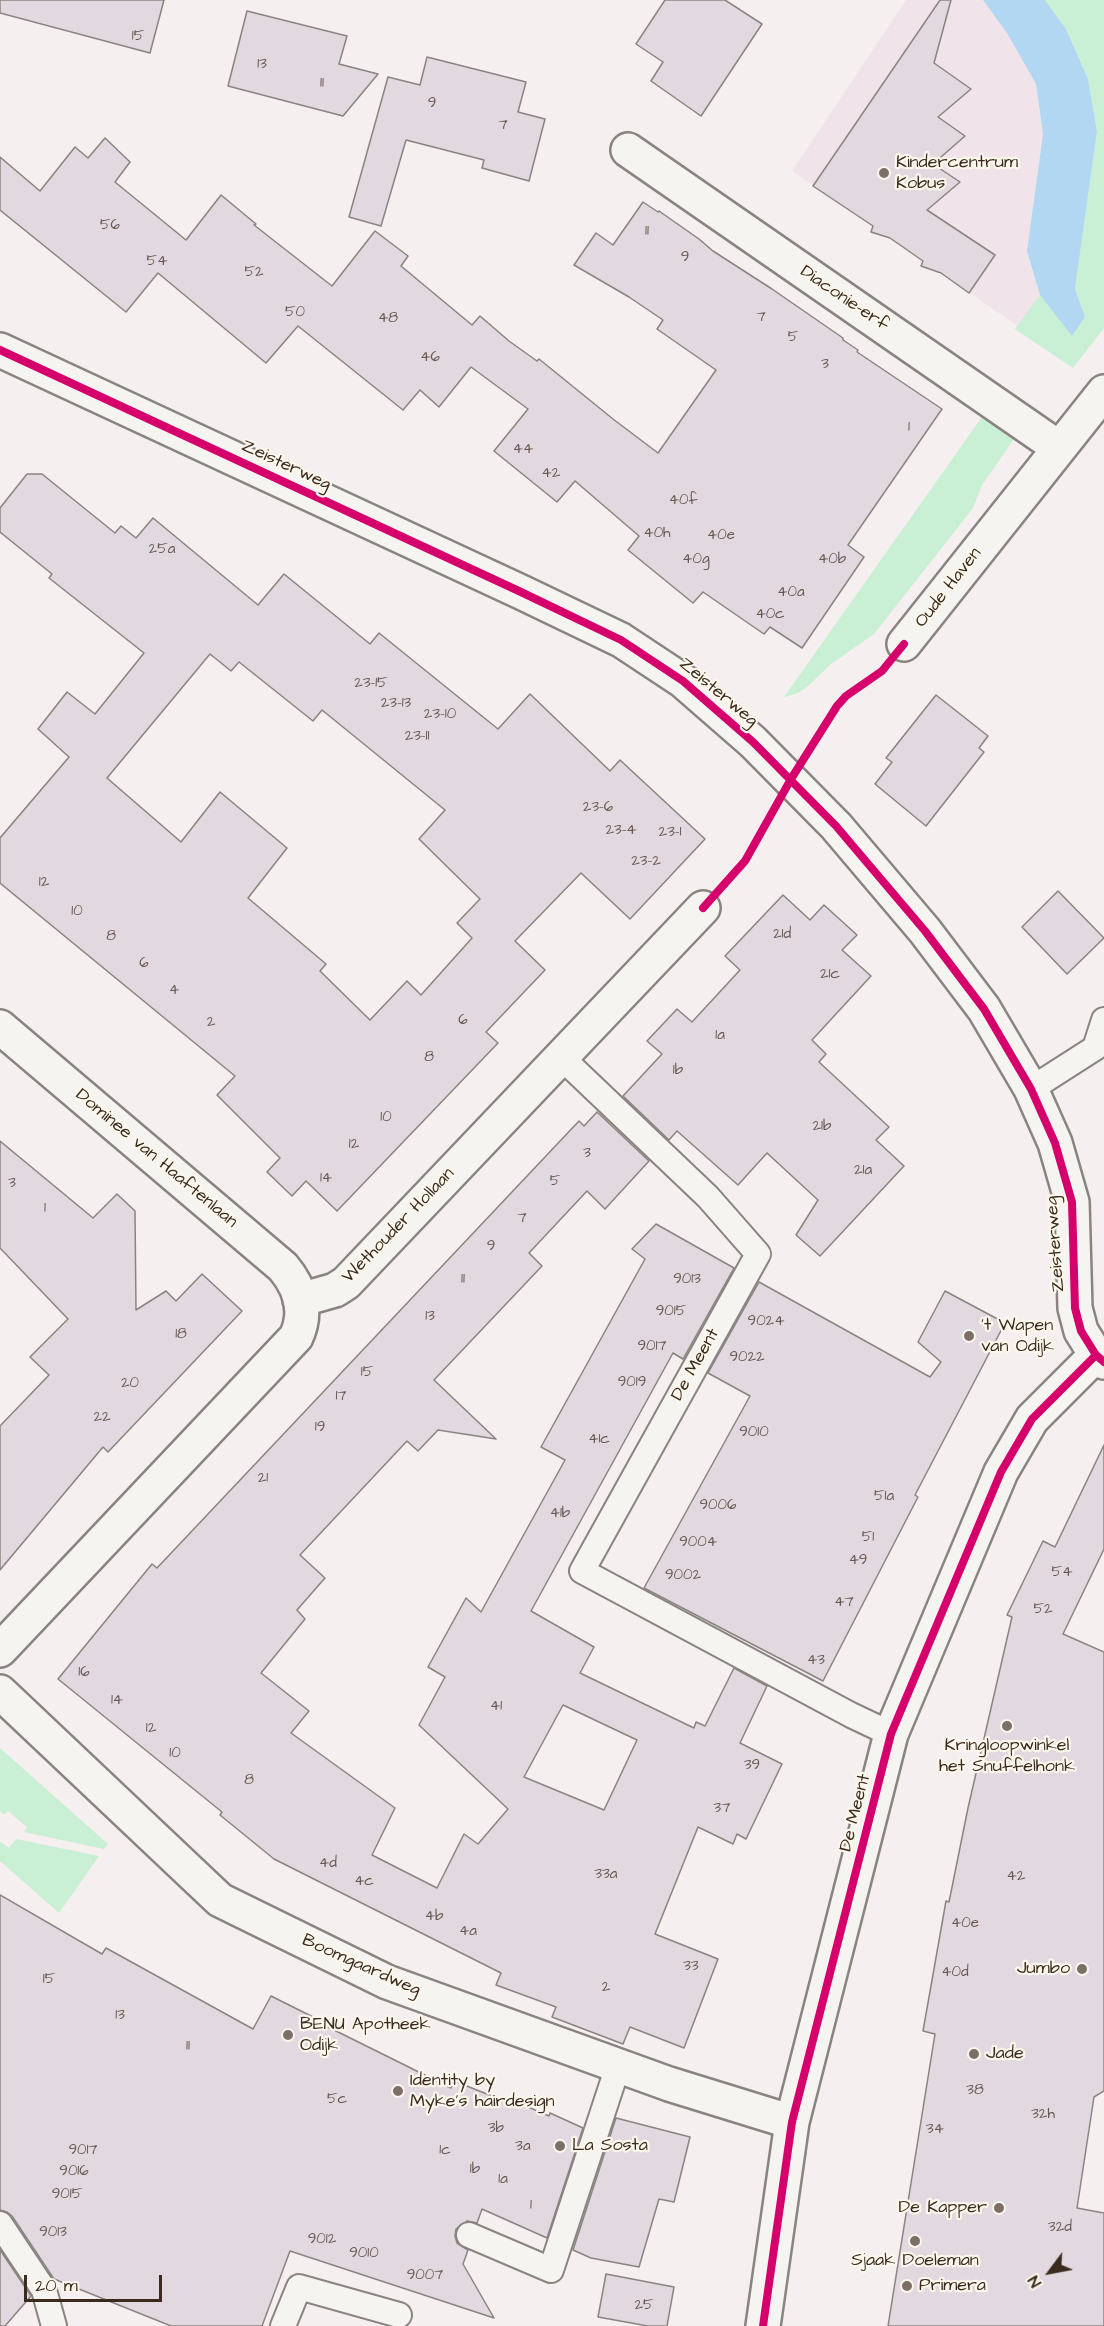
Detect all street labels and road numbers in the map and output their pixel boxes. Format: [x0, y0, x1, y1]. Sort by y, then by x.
street label: Diaconie-erf [795, 261, 893, 337]
street label: Zeisterweg [238, 436, 334, 496]
street label: Oude Haven [911, 544, 987, 632]
street label: Zeisterweg [674, 654, 762, 732]
street label: Dominee van Haaftenlaan [71, 1085, 241, 1233]
street label: Wethouder Hollaan [338, 1164, 460, 1288]
street label: Zeisterweg [1042, 1195, 1070, 1293]
street label: De Meent [667, 1325, 725, 1405]
street label: De Meent [836, 1772, 876, 1854]
street label: Boomgaardweg [298, 1930, 424, 2002]

